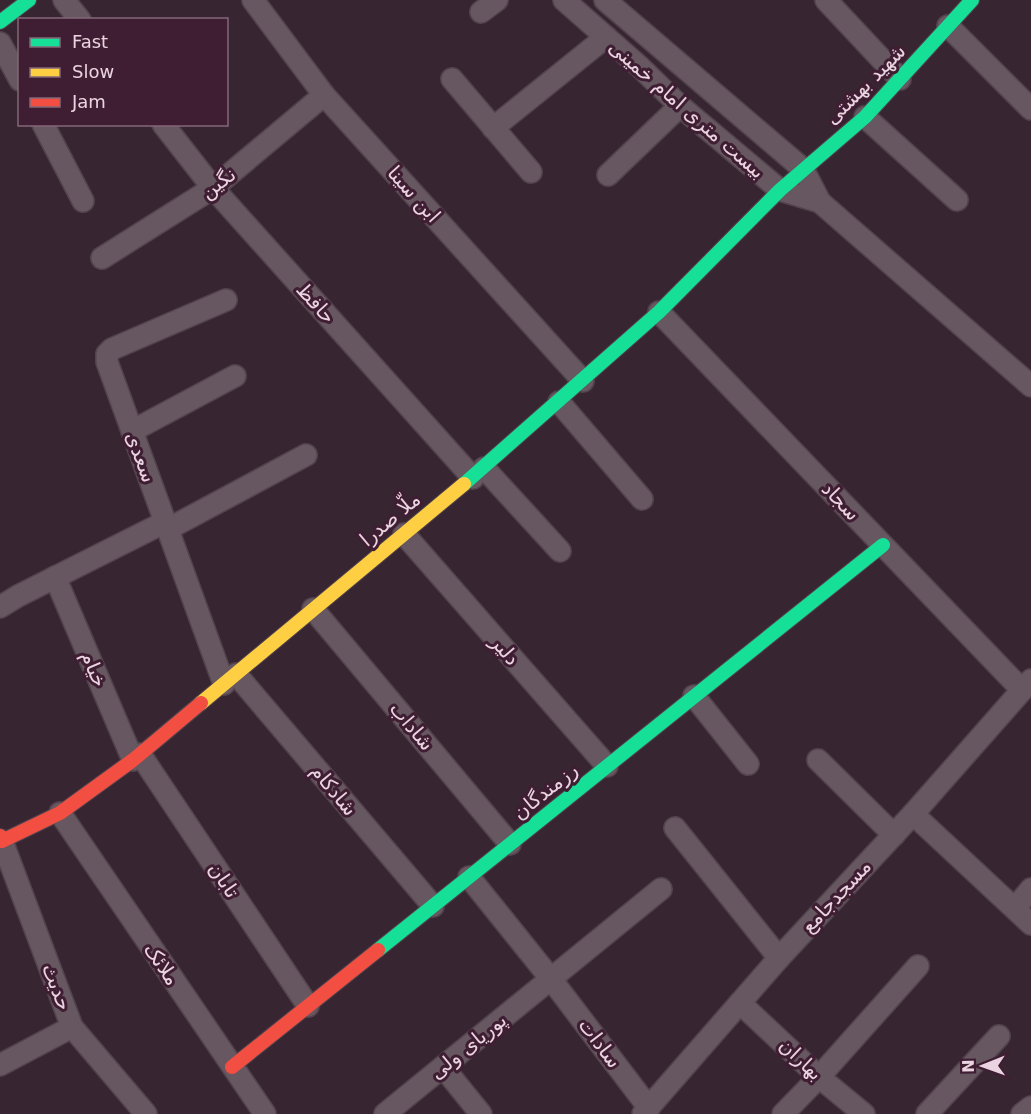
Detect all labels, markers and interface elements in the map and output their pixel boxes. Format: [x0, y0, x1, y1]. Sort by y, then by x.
legend [18, 18, 228, 126]
text: Fast [72, 31, 108, 52]
street label: بیست متری امام خمینی [604, 35, 770, 183]
street label: شهید بهشتی [820, 39, 910, 129]
text: Slow [72, 61, 114, 82]
text: Jam [71, 91, 106, 112]
street label: ابن سینا [382, 161, 446, 227]
street label: نگین [196, 162, 240, 204]
street label: حافظ [291, 278, 341, 328]
street label: سعدی [121, 428, 161, 486]
street label: سجاد [817, 477, 865, 525]
street label: ملّا صدرا [353, 484, 425, 551]
street label: دلیر [485, 629, 525, 670]
street label: خیام [76, 647, 112, 691]
street label: شاداب [385, 697, 439, 755]
street label: رزمندگان [508, 757, 582, 825]
street label: شادکام [306, 759, 362, 821]
street label: مسجدجامع [796, 854, 876, 938]
street label: تابان [203, 858, 245, 902]
street label: ملائک [139, 938, 185, 990]
street label: حدیث [37, 960, 77, 1014]
street label: پوریای ولی [425, 1008, 512, 1085]
street label: سادات [574, 1013, 626, 1073]
street label: بهاران [774, 1033, 828, 1085]
north arrow [953, 1036, 1013, 1096]
text: N [959, 1059, 978, 1073]

